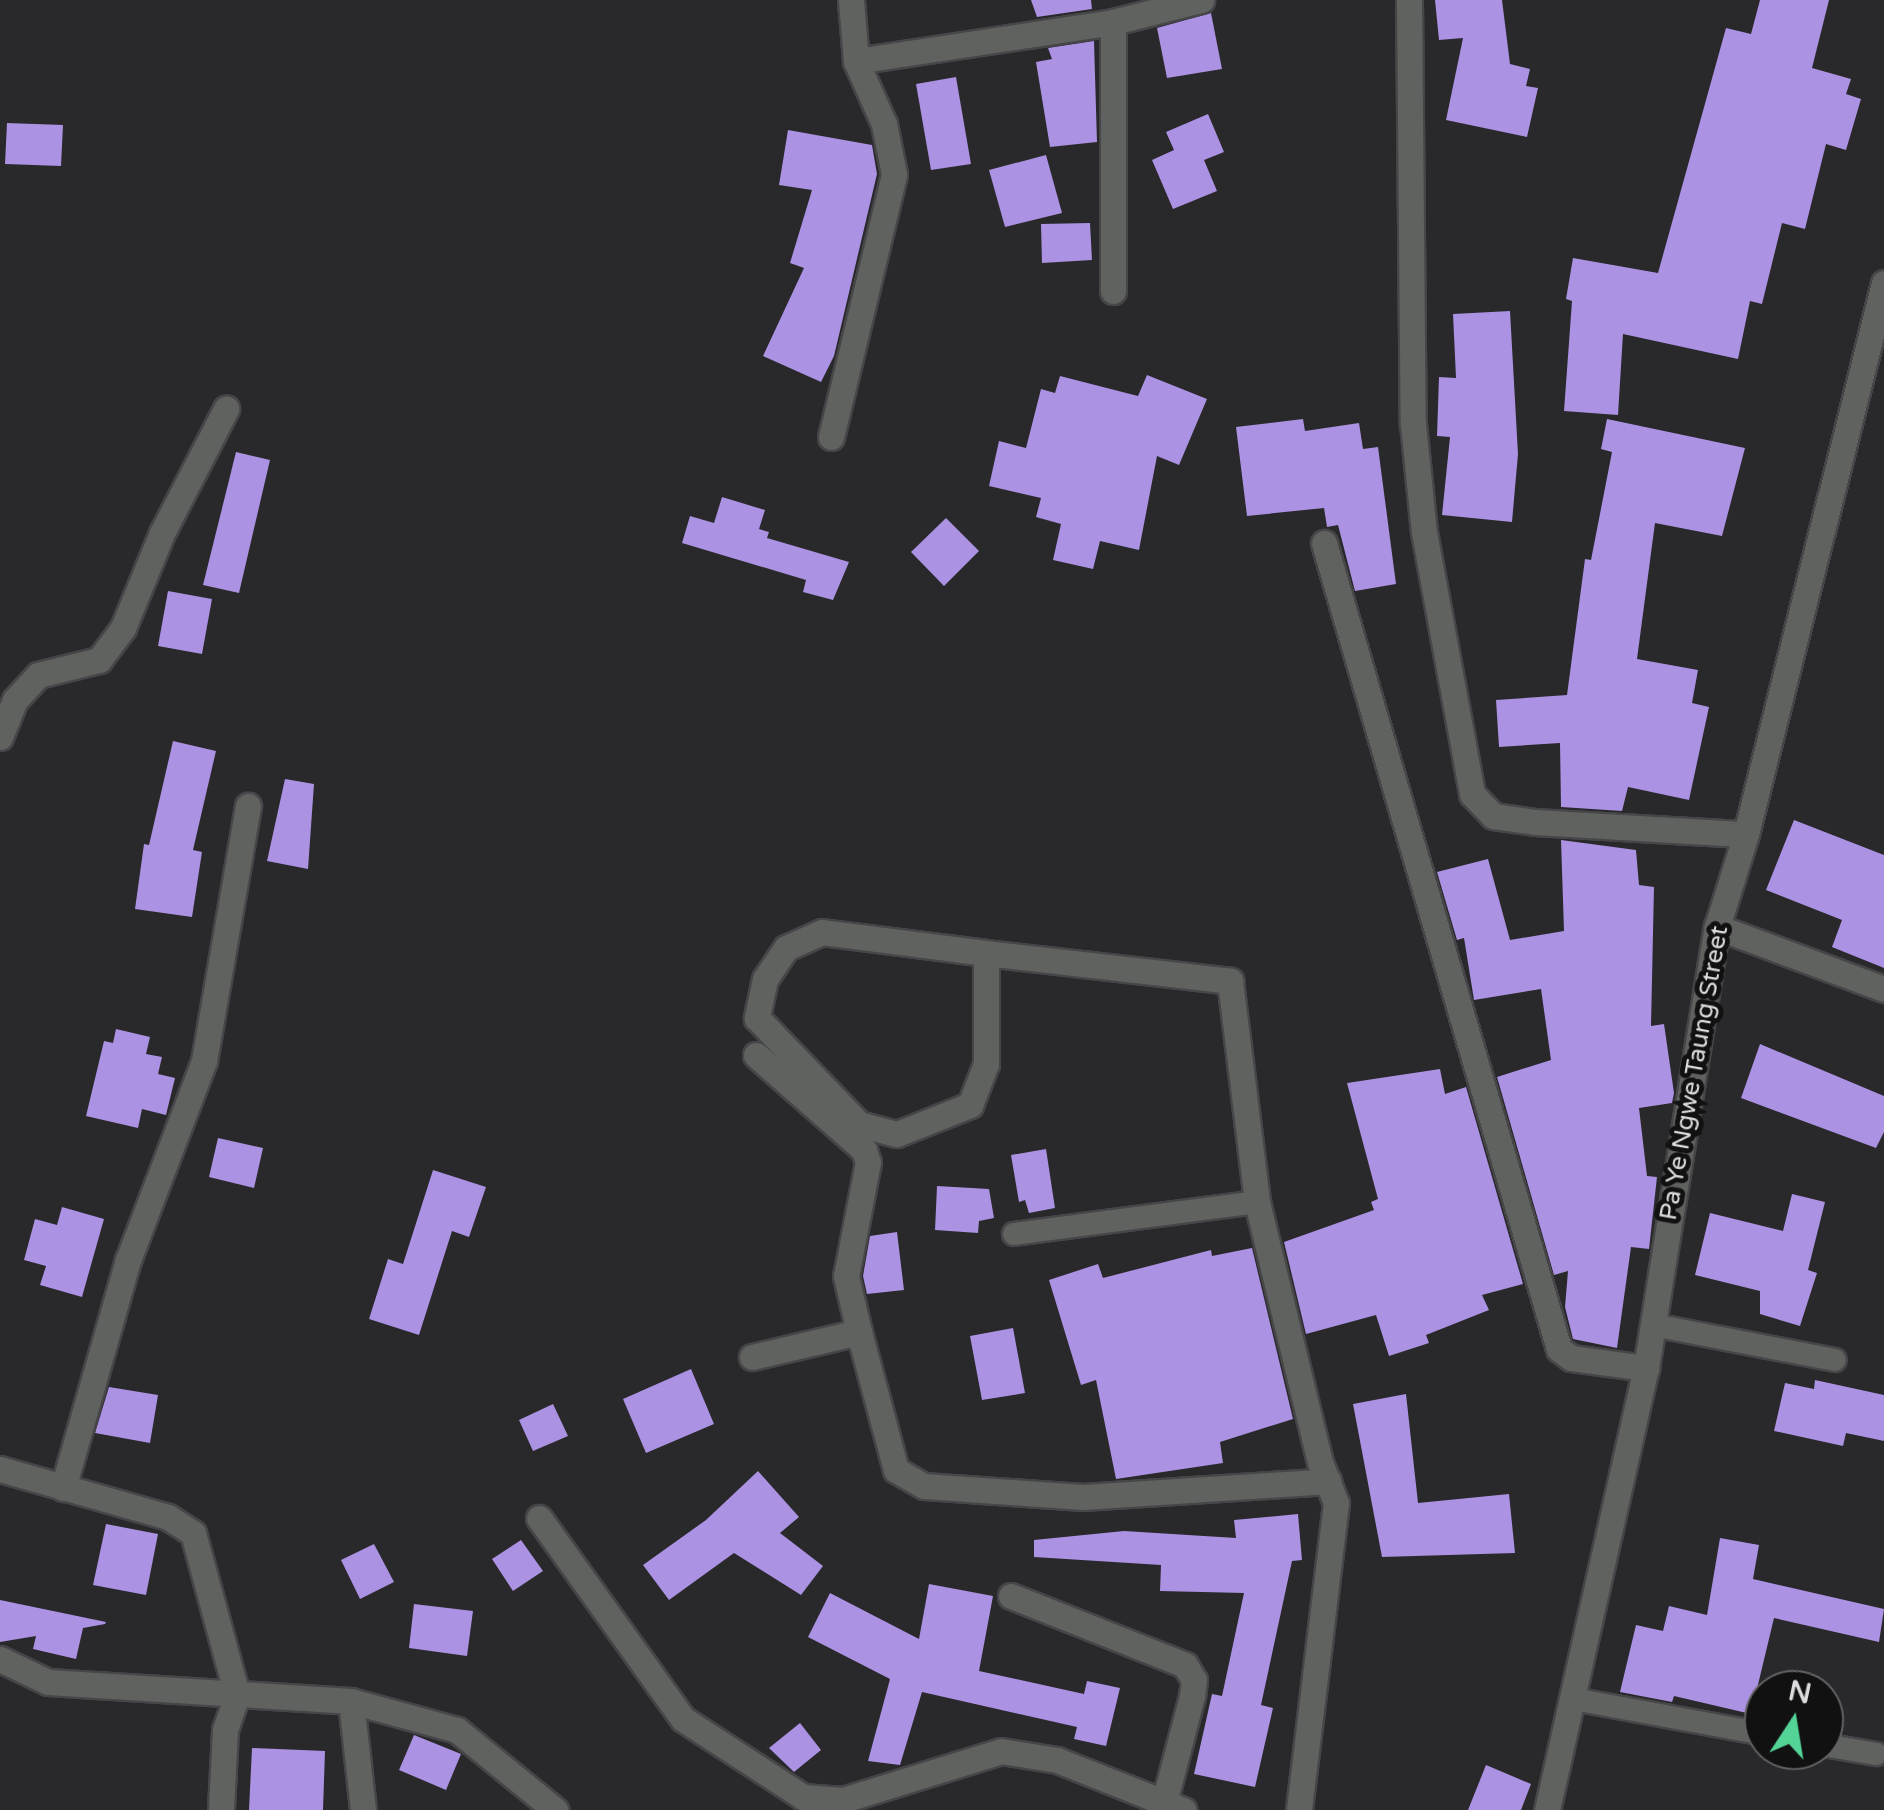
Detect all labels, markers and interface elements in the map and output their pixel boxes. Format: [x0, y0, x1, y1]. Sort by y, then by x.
street label: Pa Ye Ngwe Taung Street [1653, 923, 1735, 1223]
north arrow [1744, 1670, 1844, 1770]
text: N [1785, 1674, 1814, 1712]

